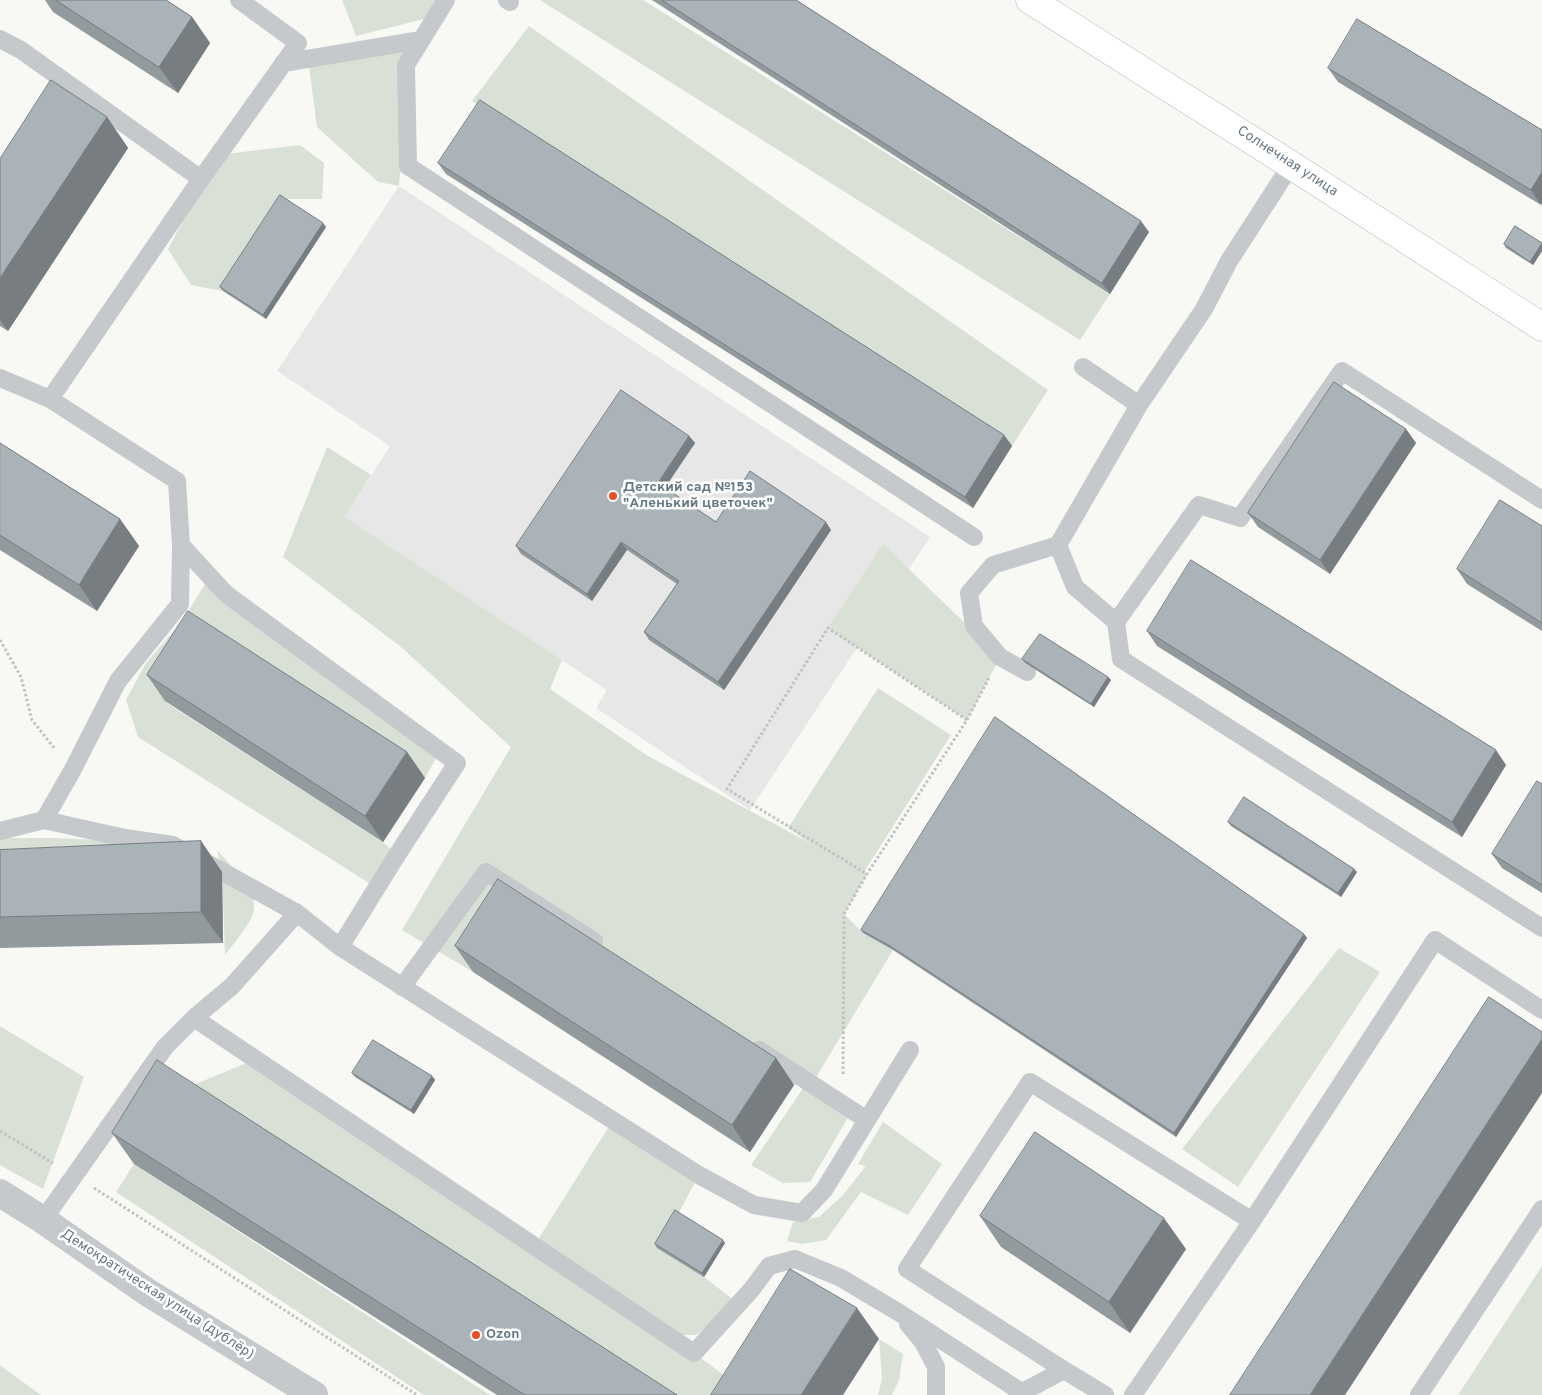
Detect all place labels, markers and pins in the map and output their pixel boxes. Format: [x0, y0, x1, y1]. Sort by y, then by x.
place label: Детский сад №153 "Аленький цветочек" [623, 480, 773, 512]
marker: Детский сад №153 "Аленький цветочек" [607, 490, 619, 502]
place label: Ozon [486, 1327, 519, 1343]
marker: Ozon [470, 1329, 482, 1341]

